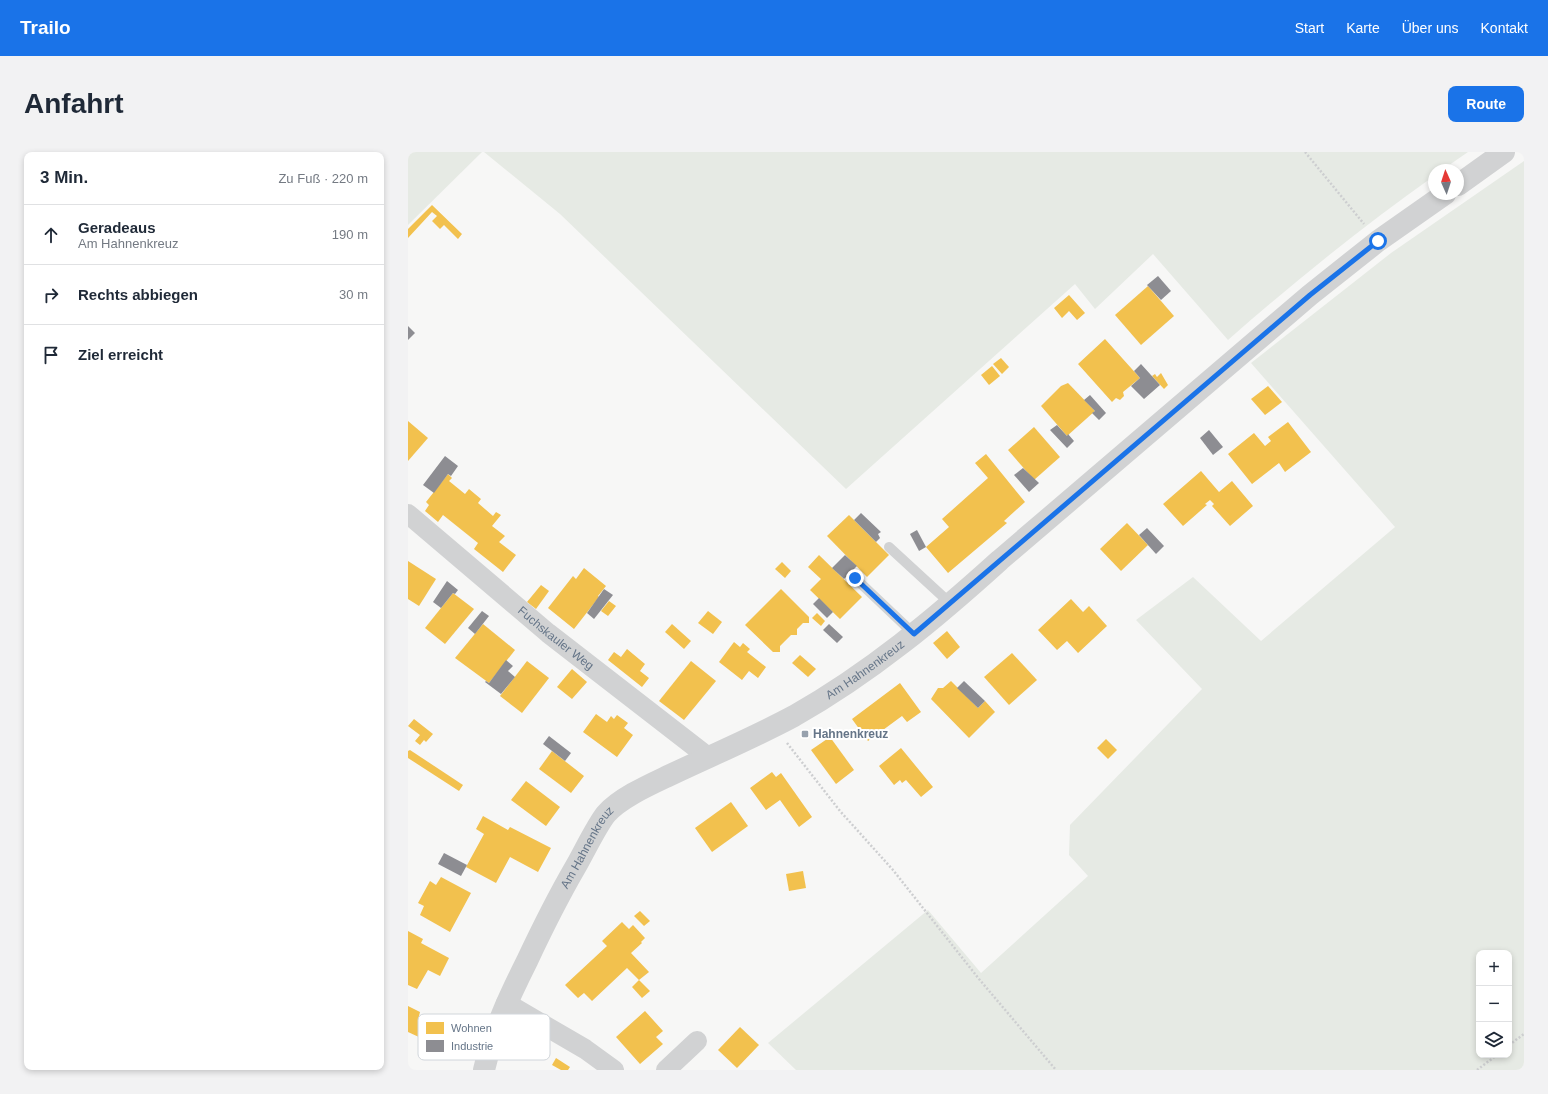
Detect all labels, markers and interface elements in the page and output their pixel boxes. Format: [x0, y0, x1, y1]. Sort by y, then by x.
text: Trailo [20, 17, 71, 38]
text: Start [1295, 20, 1324, 36]
text: Karte [1346, 20, 1380, 36]
text: Über uns [1402, 20, 1459, 36]
text: Kontakt [1481, 20, 1528, 36]
button: Route [1448, 86, 1524, 122]
text: Anfahrt [24, 88, 124, 119]
north arrow [1428, 164, 1464, 200]
text: 3 Min. [40, 168, 88, 187]
text: Zu Fuß · 220 m [278, 171, 368, 186]
text: Geradeaus [78, 219, 156, 236]
icon: ahead [40, 224, 62, 246]
text: 190 m [332, 227, 368, 242]
route start [1369, 232, 1387, 250]
text: Am Hahnenkreuz [78, 236, 178, 251]
icon: right [40, 284, 62, 306]
text: Rechts abbiegen [78, 286, 198, 303]
text: 30 m [339, 287, 368, 302]
icon: arrive [40, 344, 62, 366]
text: Ziel erreicht [78, 346, 163, 363]
route end [846, 569, 864, 587]
street label: Fuchskauler Weg [515, 603, 596, 673]
street label: Am Hahnenkreuz [823, 637, 907, 702]
place label: Hahnenkreuz [813, 727, 888, 741]
marker: Hahnenkreuz [800, 729, 810, 739]
street label: Am Hahnenkreuz [558, 803, 616, 891]
map controls [1476, 950, 1512, 1058]
button: + [1476, 950, 1512, 986]
button: − [1476, 986, 1512, 1022]
legend [418, 1014, 550, 1060]
text: Wohnen [451, 1022, 492, 1034]
button: layers [1476, 1022, 1512, 1058]
text: Industrie [451, 1040, 493, 1052]

